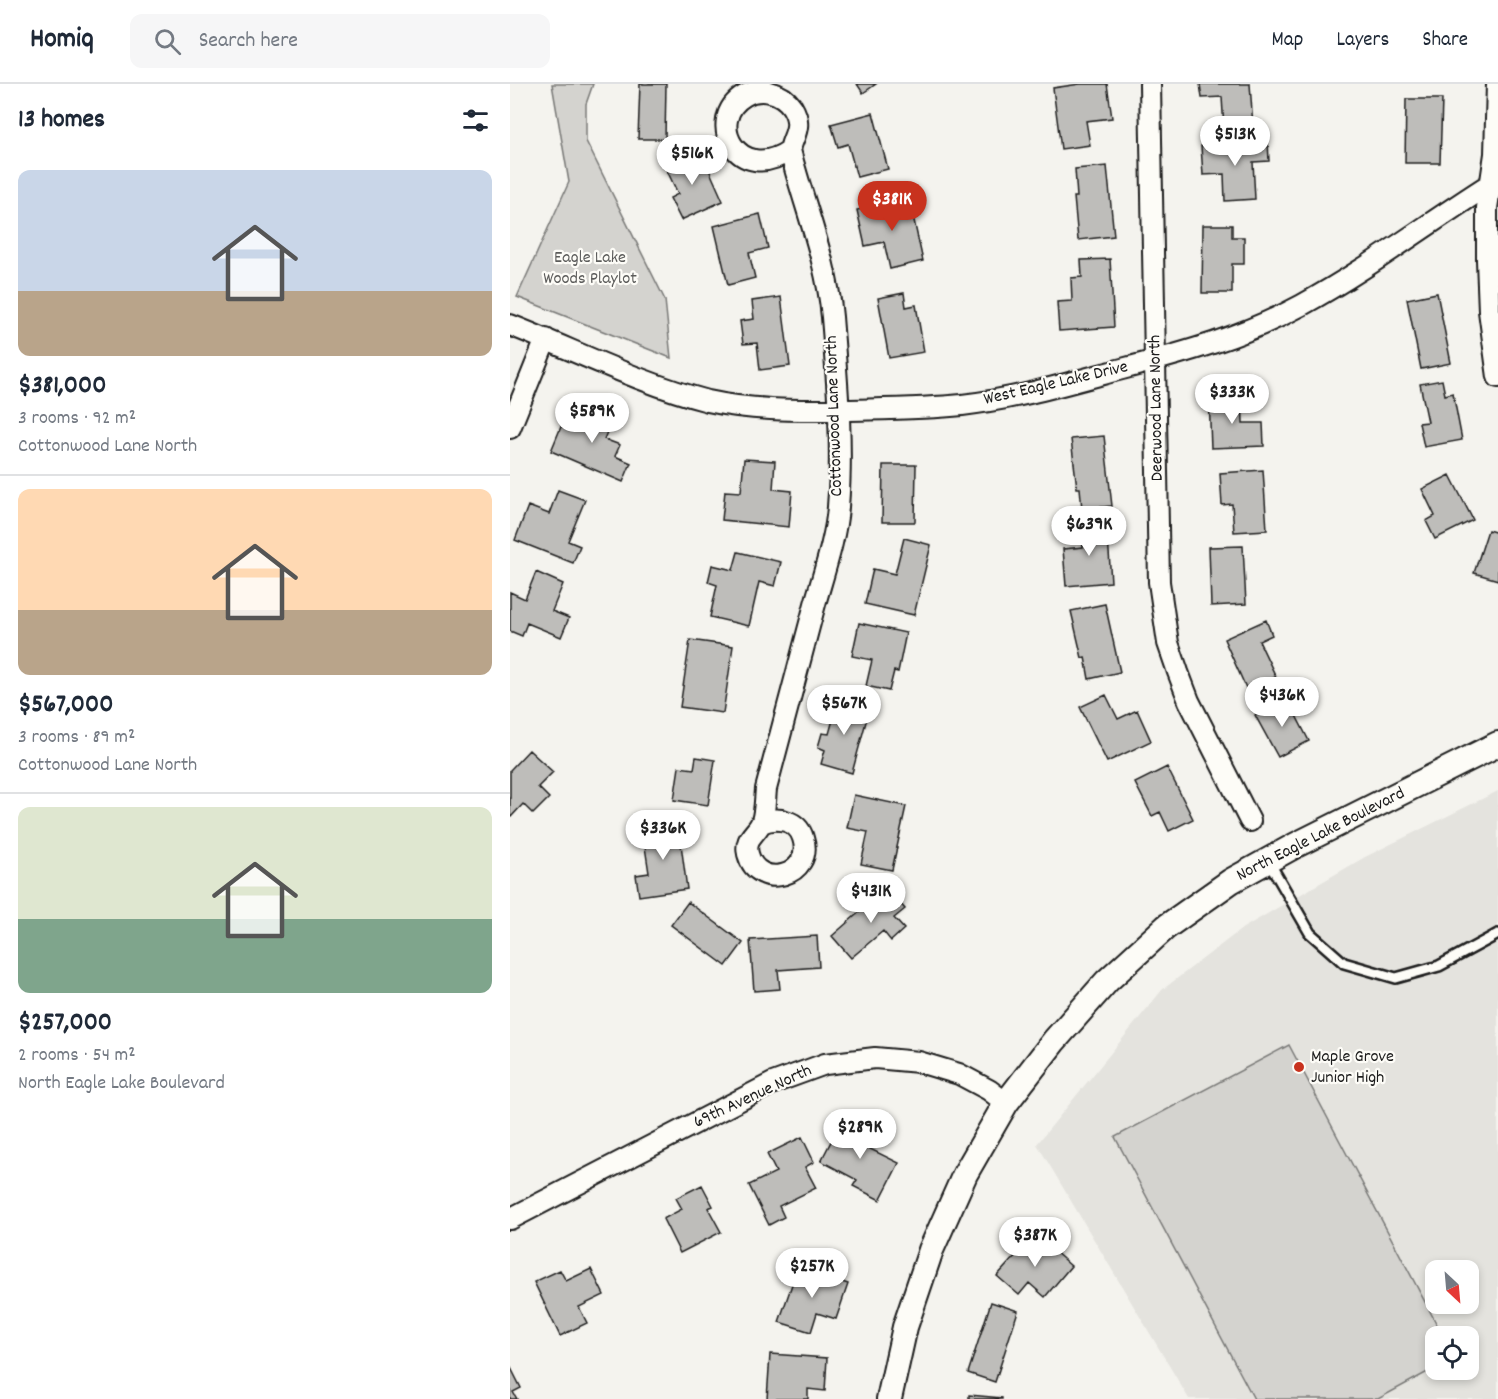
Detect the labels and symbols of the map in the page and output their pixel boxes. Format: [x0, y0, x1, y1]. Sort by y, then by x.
pin: $513K [1193, 116, 1277, 167]
pin: $516K [650, 135, 734, 186]
pin: $381K [850, 181, 934, 232]
park label: Eagle Lake Woods Playlot [543, 246, 637, 292]
street label: Deerwood Lane North [1143, 334, 1171, 482]
street label: Cottonwood Lane North [820, 335, 850, 497]
street label: West Eagle Lake Drive [981, 355, 1131, 413]
pin: $333K [1190, 374, 1274, 425]
pin: $589K [550, 393, 634, 444]
pin: $639K [1047, 506, 1131, 557]
pin: $436K [1240, 677, 1324, 728]
pin: $567K [802, 685, 886, 736]
street label: North Eagle Lake Boulevard [1232, 782, 1410, 888]
pin: $336K [621, 810, 705, 861]
pin: $431K [829, 873, 913, 924]
place label: Maple Grove Junior High [1311, 1045, 1394, 1091]
street label: 69th Avenue North [690, 1059, 816, 1135]
marker: Maple Grove Junior High [1292, 1060, 1306, 1074]
pin: $289K [818, 1109, 902, 1160]
pin: $387K [993, 1217, 1077, 1268]
pin: $257K [770, 1248, 854, 1299]
north arrow [1425, 1260, 1479, 1314]

